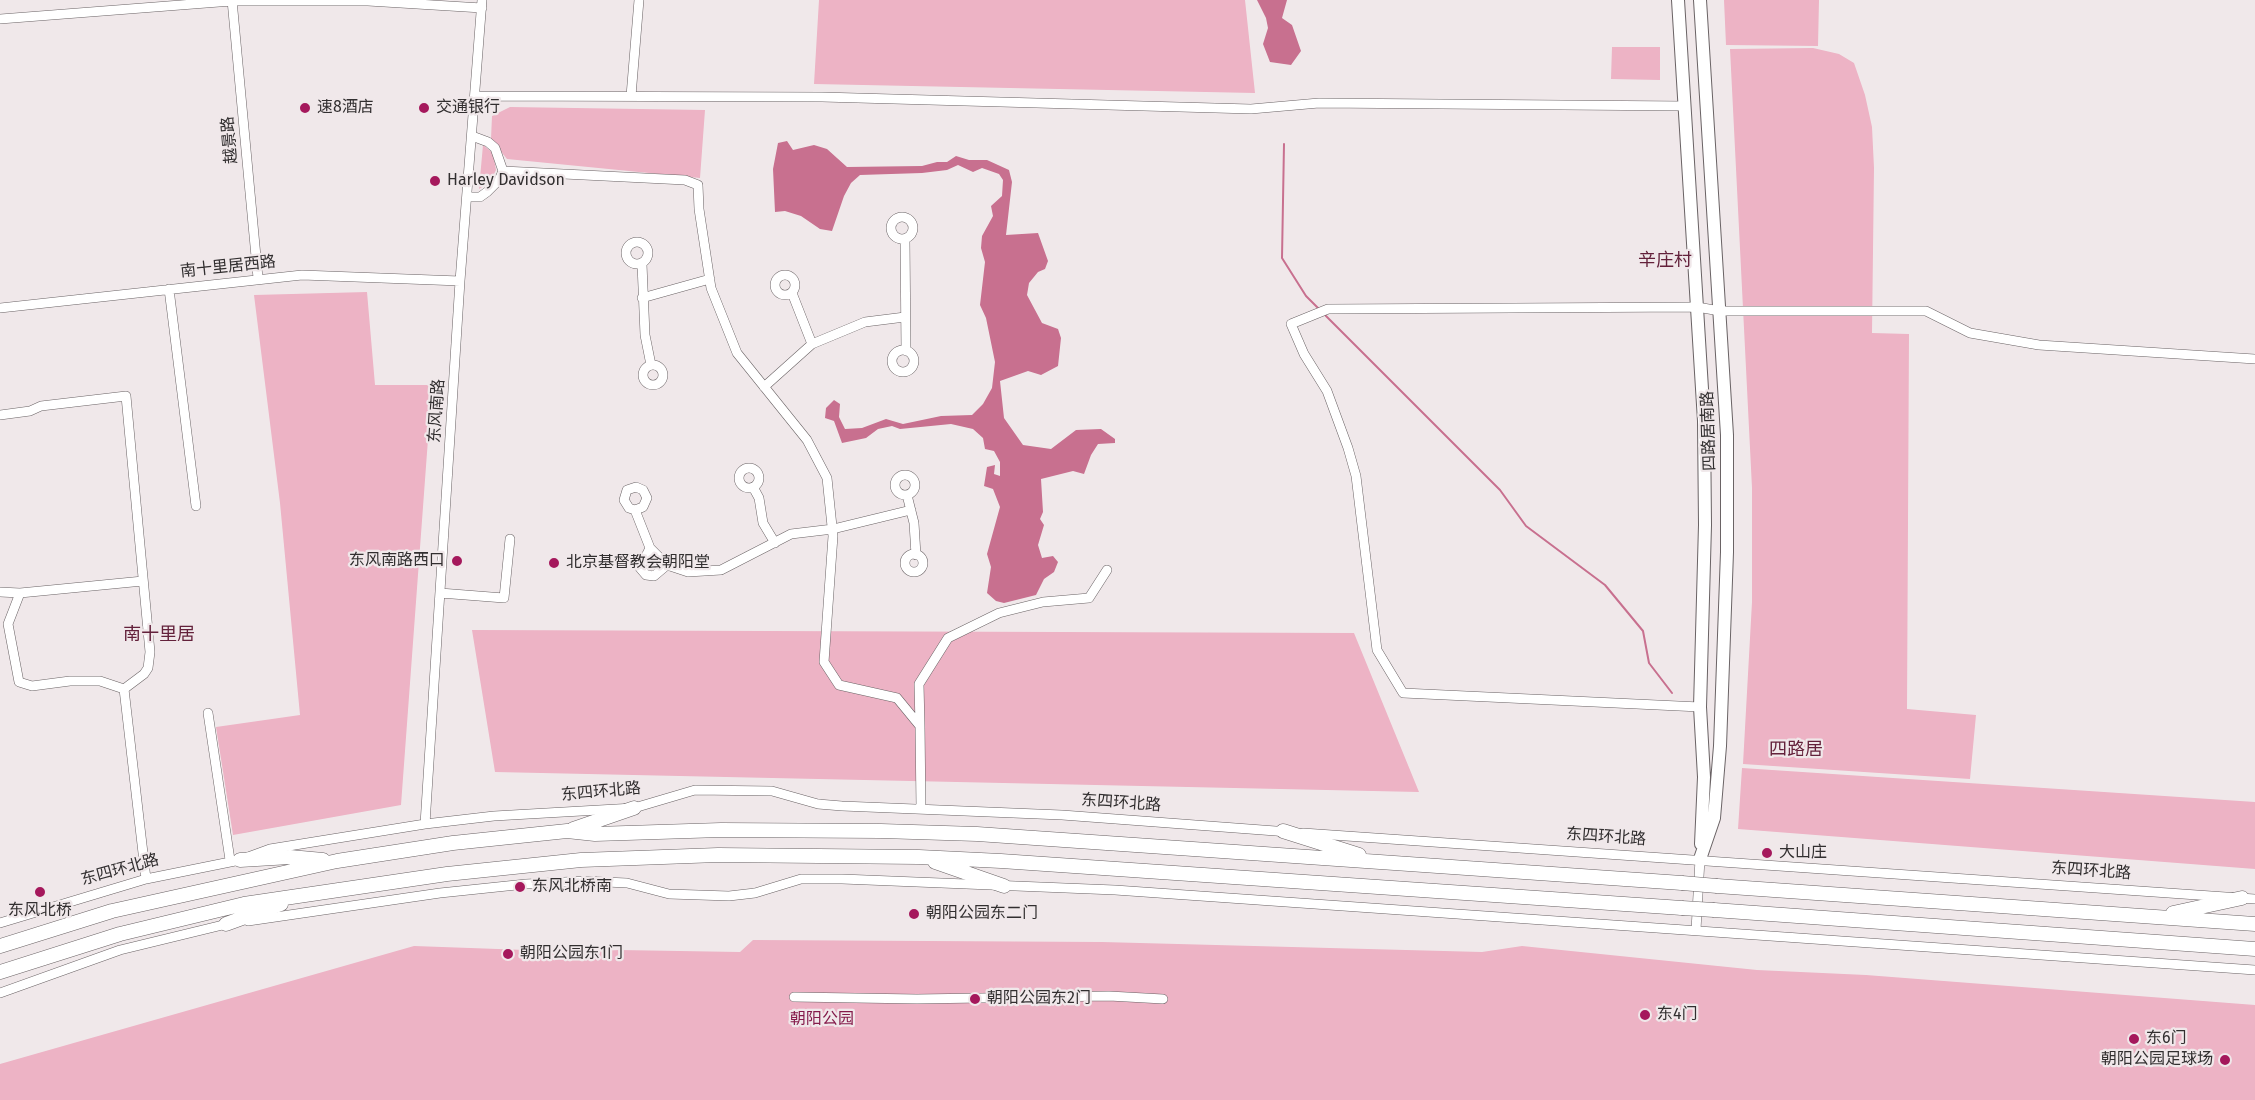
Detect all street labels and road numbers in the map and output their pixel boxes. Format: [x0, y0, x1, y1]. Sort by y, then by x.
street label: 越景路 [218, 115, 242, 165]
street label: 南十里居西路 [179, 252, 277, 282]
street label: 东风南路 [425, 378, 449, 444]
street label: 四路居南路 [1698, 391, 1720, 471]
street label: 东四环北路 [560, 779, 642, 805]
street label: 东四环北路 [1080, 791, 1162, 815]
street label: 东四环北路 [1565, 825, 1647, 849]
street label: 东四环北路 [79, 850, 161, 890]
street label: 东四环北路 [2050, 859, 2132, 883]

